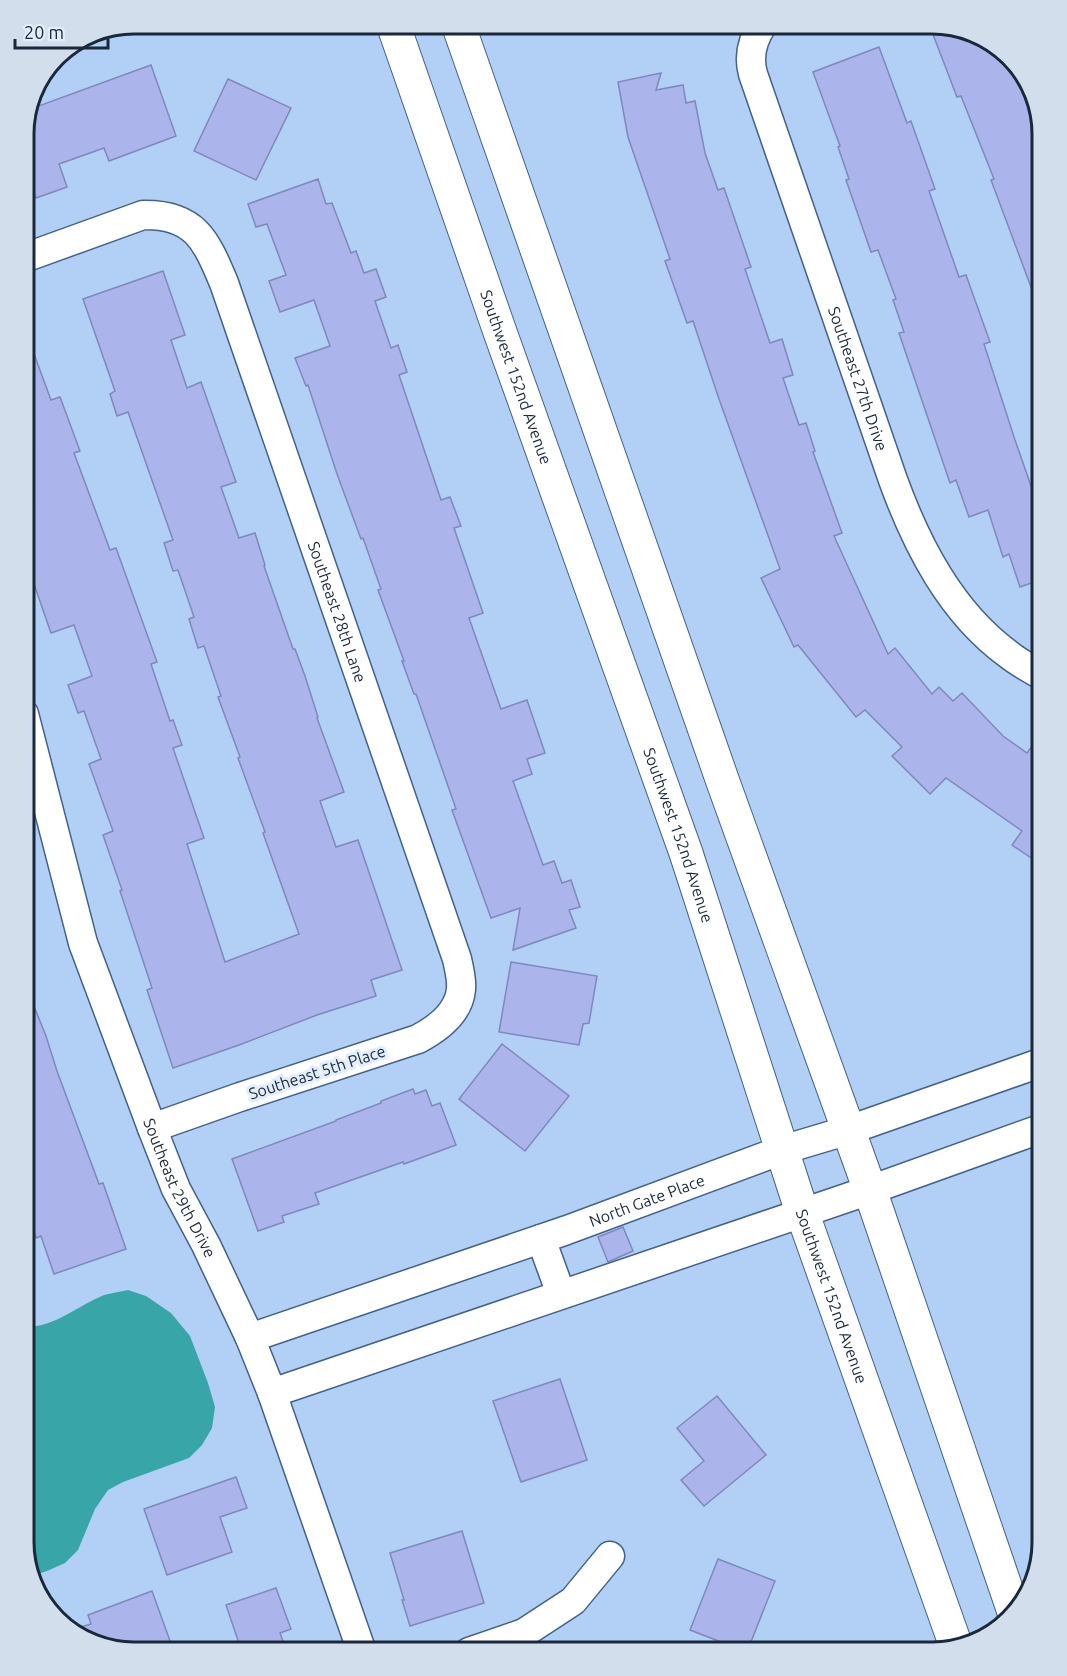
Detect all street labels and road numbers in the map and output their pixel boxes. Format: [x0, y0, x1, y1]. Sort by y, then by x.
street label: Southwest 152nd Avenue [477, 288, 555, 467]
street label: Southeast 27th Drive [825, 304, 891, 453]
street label: Southeast 28th Lane [305, 539, 370, 685]
street label: Southwest 152nd Avenue [640, 745, 717, 925]
street label: Southeast 5th Place [246, 1041, 388, 1103]
street label: Southeast 29th Drive [140, 1116, 220, 1260]
street label: North Gate Place [586, 1171, 707, 1230]
street label: Southwest 152nd Avenue [793, 1207, 871, 1386]

